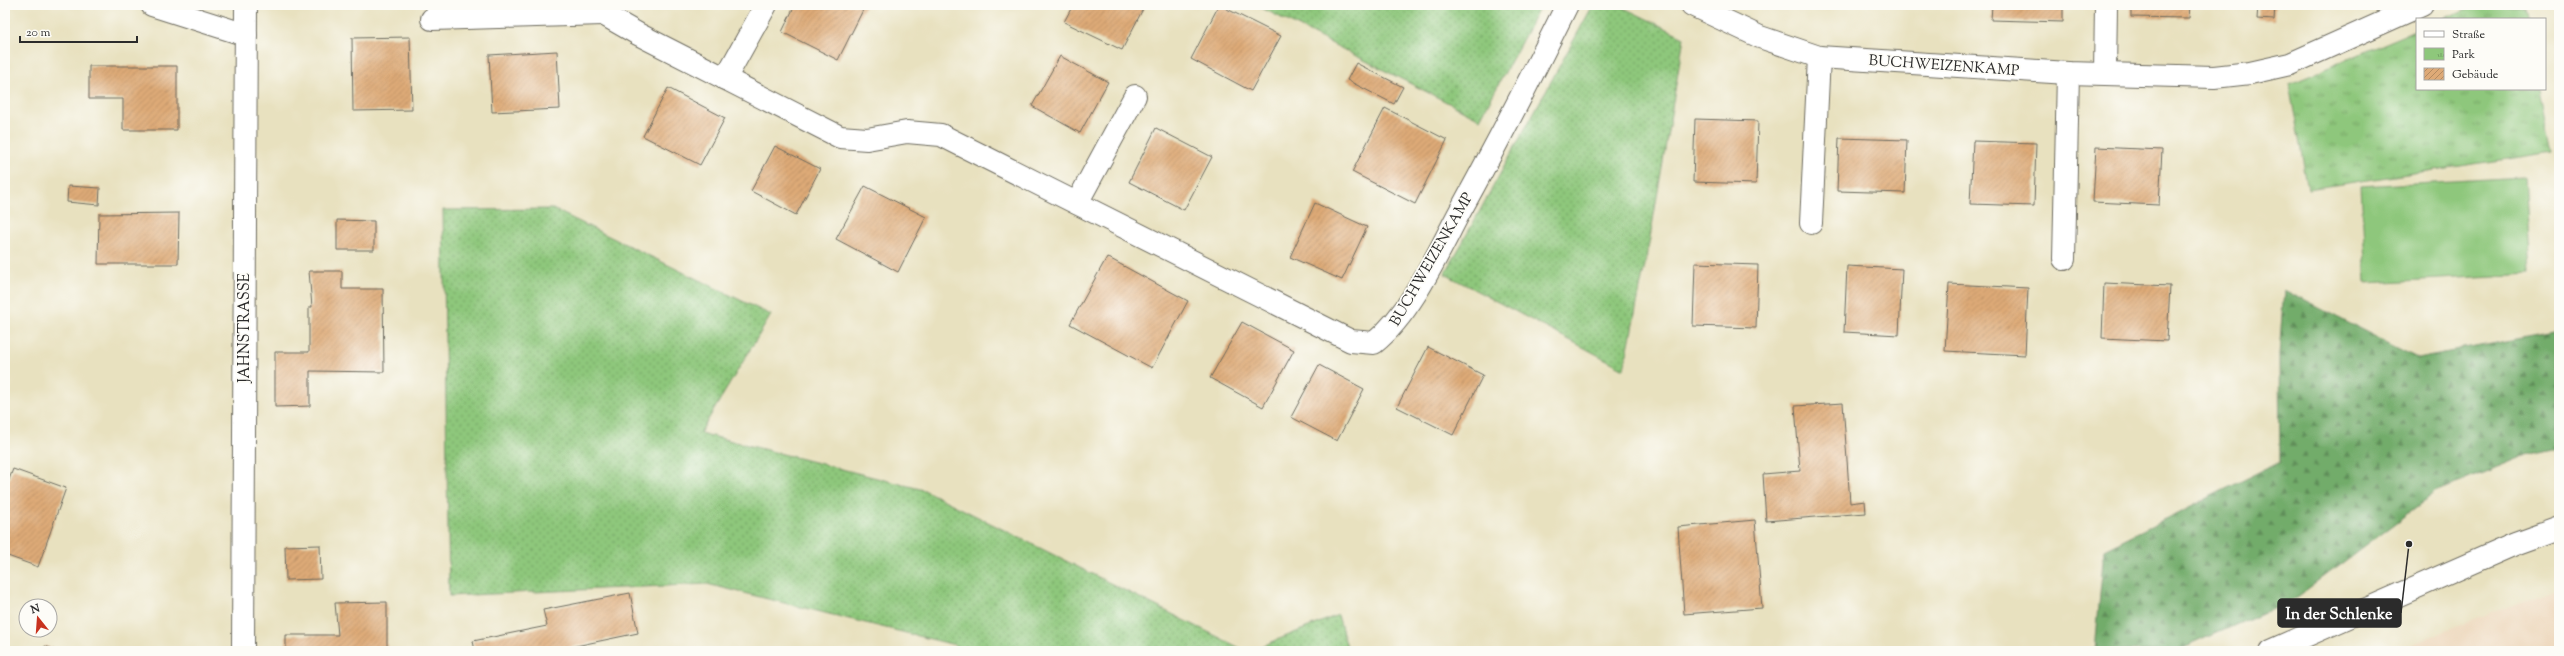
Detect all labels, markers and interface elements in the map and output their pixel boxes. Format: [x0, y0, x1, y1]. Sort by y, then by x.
scale bar [20, 18, 137, 44]
legend [2416, 18, 2546, 90]
text: 20 m [26, 24, 51, 42]
text: Straße [2452, 26, 2486, 44]
text: Park [2452, 46, 2475, 64]
street label: BUCHWEIZENKAMP [1868, 51, 2020, 82]
text: Gebäude [2452, 66, 2499, 84]
street label: BUCHWEIZENKAMP [1385, 189, 1479, 330]
street label: JAHNSTRASSE [235, 273, 256, 384]
north arrow [18, 598, 58, 638]
callout: In der Schlenke [2278, 599, 2401, 627]
text: N [28, 600, 42, 619]
text: In der Schlenke [2285, 604, 2393, 627]

